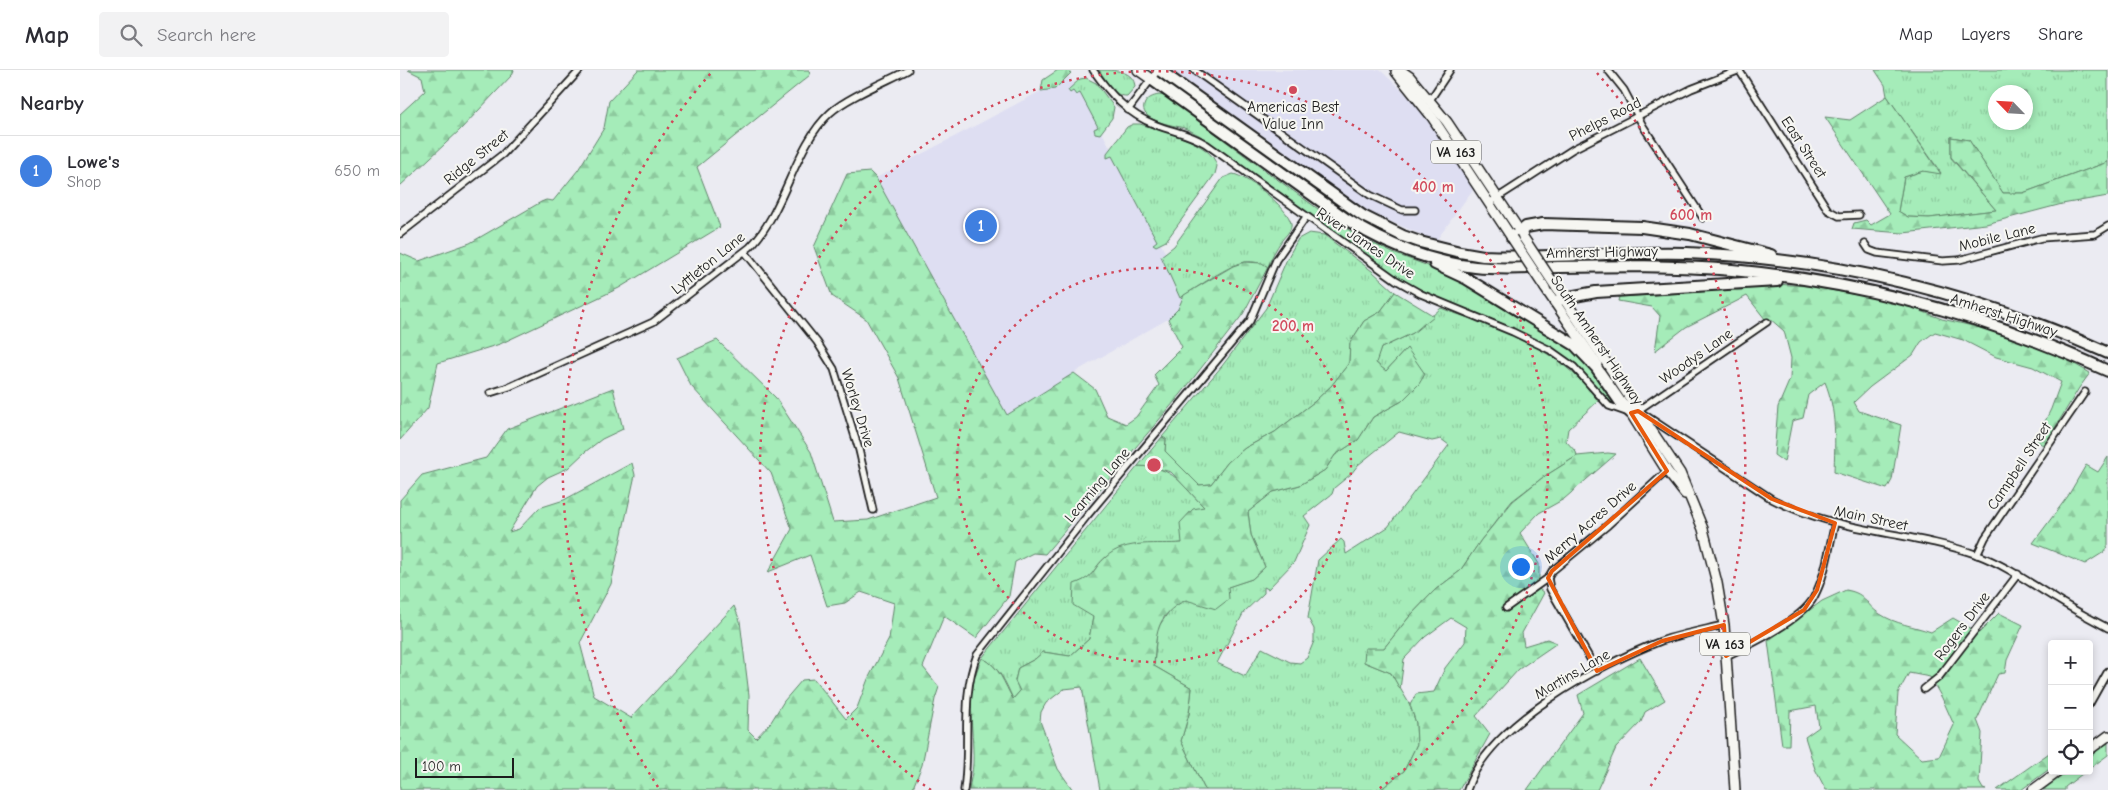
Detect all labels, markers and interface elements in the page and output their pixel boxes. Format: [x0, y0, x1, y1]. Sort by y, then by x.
search box [99, 12, 449, 57]
text: Map [25, 21, 69, 49]
icon: search [117, 21, 145, 49]
text: Search here [157, 24, 256, 46]
text: Map [1899, 24, 1933, 45]
text: Layers [1961, 24, 2010, 45]
text: Share [2038, 24, 2083, 45]
marker: Americas Best Value Inn [1287, 84, 1299, 96]
north arrow [1988, 85, 2033, 130]
text: Nearby [20, 91, 84, 115]
street label: Phelps Road [1566, 93, 1644, 145]
place label: Americas Best Value Inn [1247, 98, 1339, 133]
street label: East Street [1777, 113, 1831, 182]
street label: Ridge Street [440, 125, 513, 189]
road number: VA 163 [1431, 140, 1481, 164]
text: Lowe's [67, 151, 120, 173]
text: 1 [33, 162, 39, 180]
text: 650 m [334, 162, 380, 180]
text: Shop [67, 173, 101, 191]
text: 400 m [1412, 178, 1454, 196]
street label: River James Drive [1313, 203, 1419, 283]
text: 600 m [1670, 206, 1712, 224]
pin: 1 [965, 207, 997, 245]
street label: Mobile Lane [1957, 219, 2038, 255]
street label: Lyttleton Lane [668, 228, 749, 298]
street label: Amherst Highway [1546, 242, 1658, 262]
street label: South Amherst Highway [1547, 272, 1647, 409]
street label: Amherst Highway [1948, 289, 2060, 341]
text: 200 m [1272, 317, 1314, 335]
street label: Woodys Lane [1656, 324, 1736, 388]
street label: Worley Drive [838, 367, 879, 450]
street label: Campbell Street [1983, 418, 2055, 513]
street label: Learning Lane [1060, 444, 1134, 526]
centre of rings [1145, 456, 1163, 474]
street label: Merry Acres Drive [1540, 477, 1640, 567]
street label: Main Street [1833, 501, 1910, 535]
your location [1508, 554, 1534, 580]
street label: Rogers Drive [1930, 588, 1994, 664]
road number: VA 163 [1700, 632, 1750, 656]
map controls [2048, 640, 2093, 775]
button: + [2048, 640, 2093, 685]
street label: Martins Lane [1531, 645, 1613, 703]
button: − [2048, 685, 2093, 730]
button: locate [2048, 730, 2093, 775]
scale bar [415, 755, 514, 778]
text: 100 m [422, 758, 461, 775]

